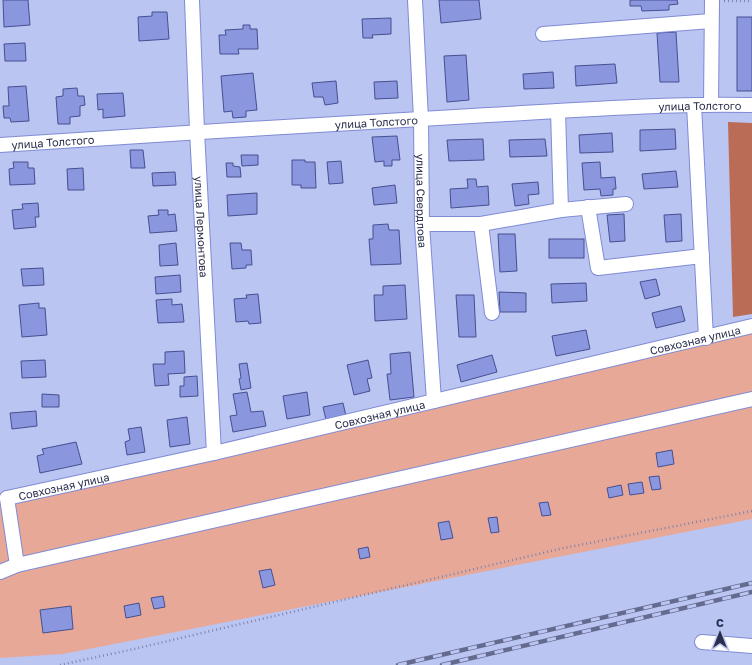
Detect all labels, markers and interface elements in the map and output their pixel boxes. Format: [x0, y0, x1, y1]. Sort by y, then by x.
street label: улица Толстого [658, 98, 742, 112]
street label: улица Толстого [334, 113, 419, 130]
street label: улица Толстого [11, 132, 95, 151]
street label: улица Свердлова [415, 154, 430, 248]
street label: улица Лермонтова [193, 176, 211, 278]
street label: Совхозная улица [648, 322, 742, 356]
street label: Совхозная улица [333, 397, 426, 431]
street label: Совхозная улица [17, 469, 110, 502]
north arrow [700, 613, 740, 653]
text: С [716, 616, 724, 629]

